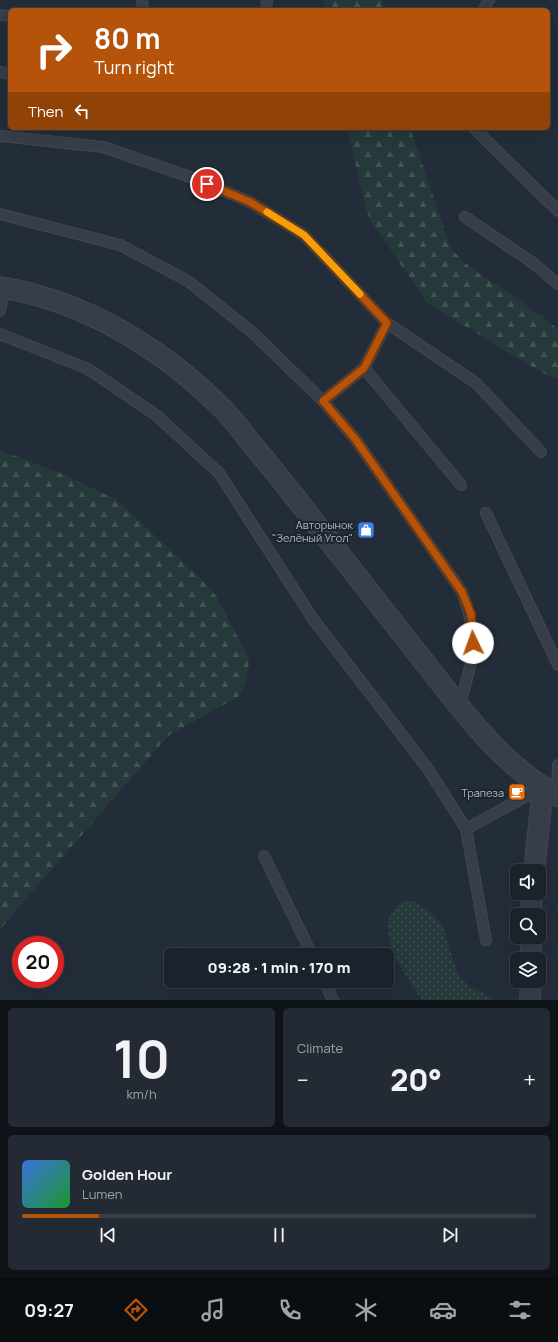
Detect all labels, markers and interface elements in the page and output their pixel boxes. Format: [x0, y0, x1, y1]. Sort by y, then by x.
text: 80 m [94, 19, 160, 57]
icon: right [28, 24, 80, 76]
text: Turn right [94, 55, 175, 79]
icon: left [71, 100, 93, 122]
text: Then [28, 101, 63, 122]
pin [190, 167, 224, 201]
icon: arrive [196, 173, 218, 195]
place label: Авторынок "Зелёный Угол" [272, 517, 354, 545]
shop icon: Авторынок "Зелёный Угол" [356, 520, 376, 540]
position arrow [452, 622, 494, 664]
cafe icon: Трапеза [507, 782, 527, 802]
place label: Трапеза [461, 785, 504, 800]
map controls [510, 864, 546, 988]
button: sound [510, 864, 546, 900]
button: search [510, 908, 546, 944]
speed limit sign: 20 [12, 936, 64, 988]
button: layers [510, 952, 546, 988]
text: 09:28 · 1 min · 170 m [208, 957, 350, 978]
text: 10 [113, 1023, 170, 1094]
text: Climate [297, 1039, 343, 1057]
text: 20° [390, 1059, 442, 1100]
text: − [297, 1065, 309, 1095]
text: + [523, 1065, 536, 1095]
text: km/h [126, 1085, 157, 1103]
text: Golden Hour [82, 1164, 172, 1185]
text: Lumen [82, 1185, 122, 1203]
icon: previous [97, 1224, 119, 1246]
icon: pause [268, 1224, 290, 1246]
icon: next [439, 1224, 461, 1246]
icon: directions [122, 1296, 150, 1324]
icon: music [199, 1296, 227, 1324]
icon: phone [276, 1296, 304, 1324]
icon: climate [352, 1296, 380, 1324]
icon: car [429, 1296, 457, 1324]
icon: filters [506, 1296, 534, 1324]
text: 09:27 [24, 1298, 74, 1322]

